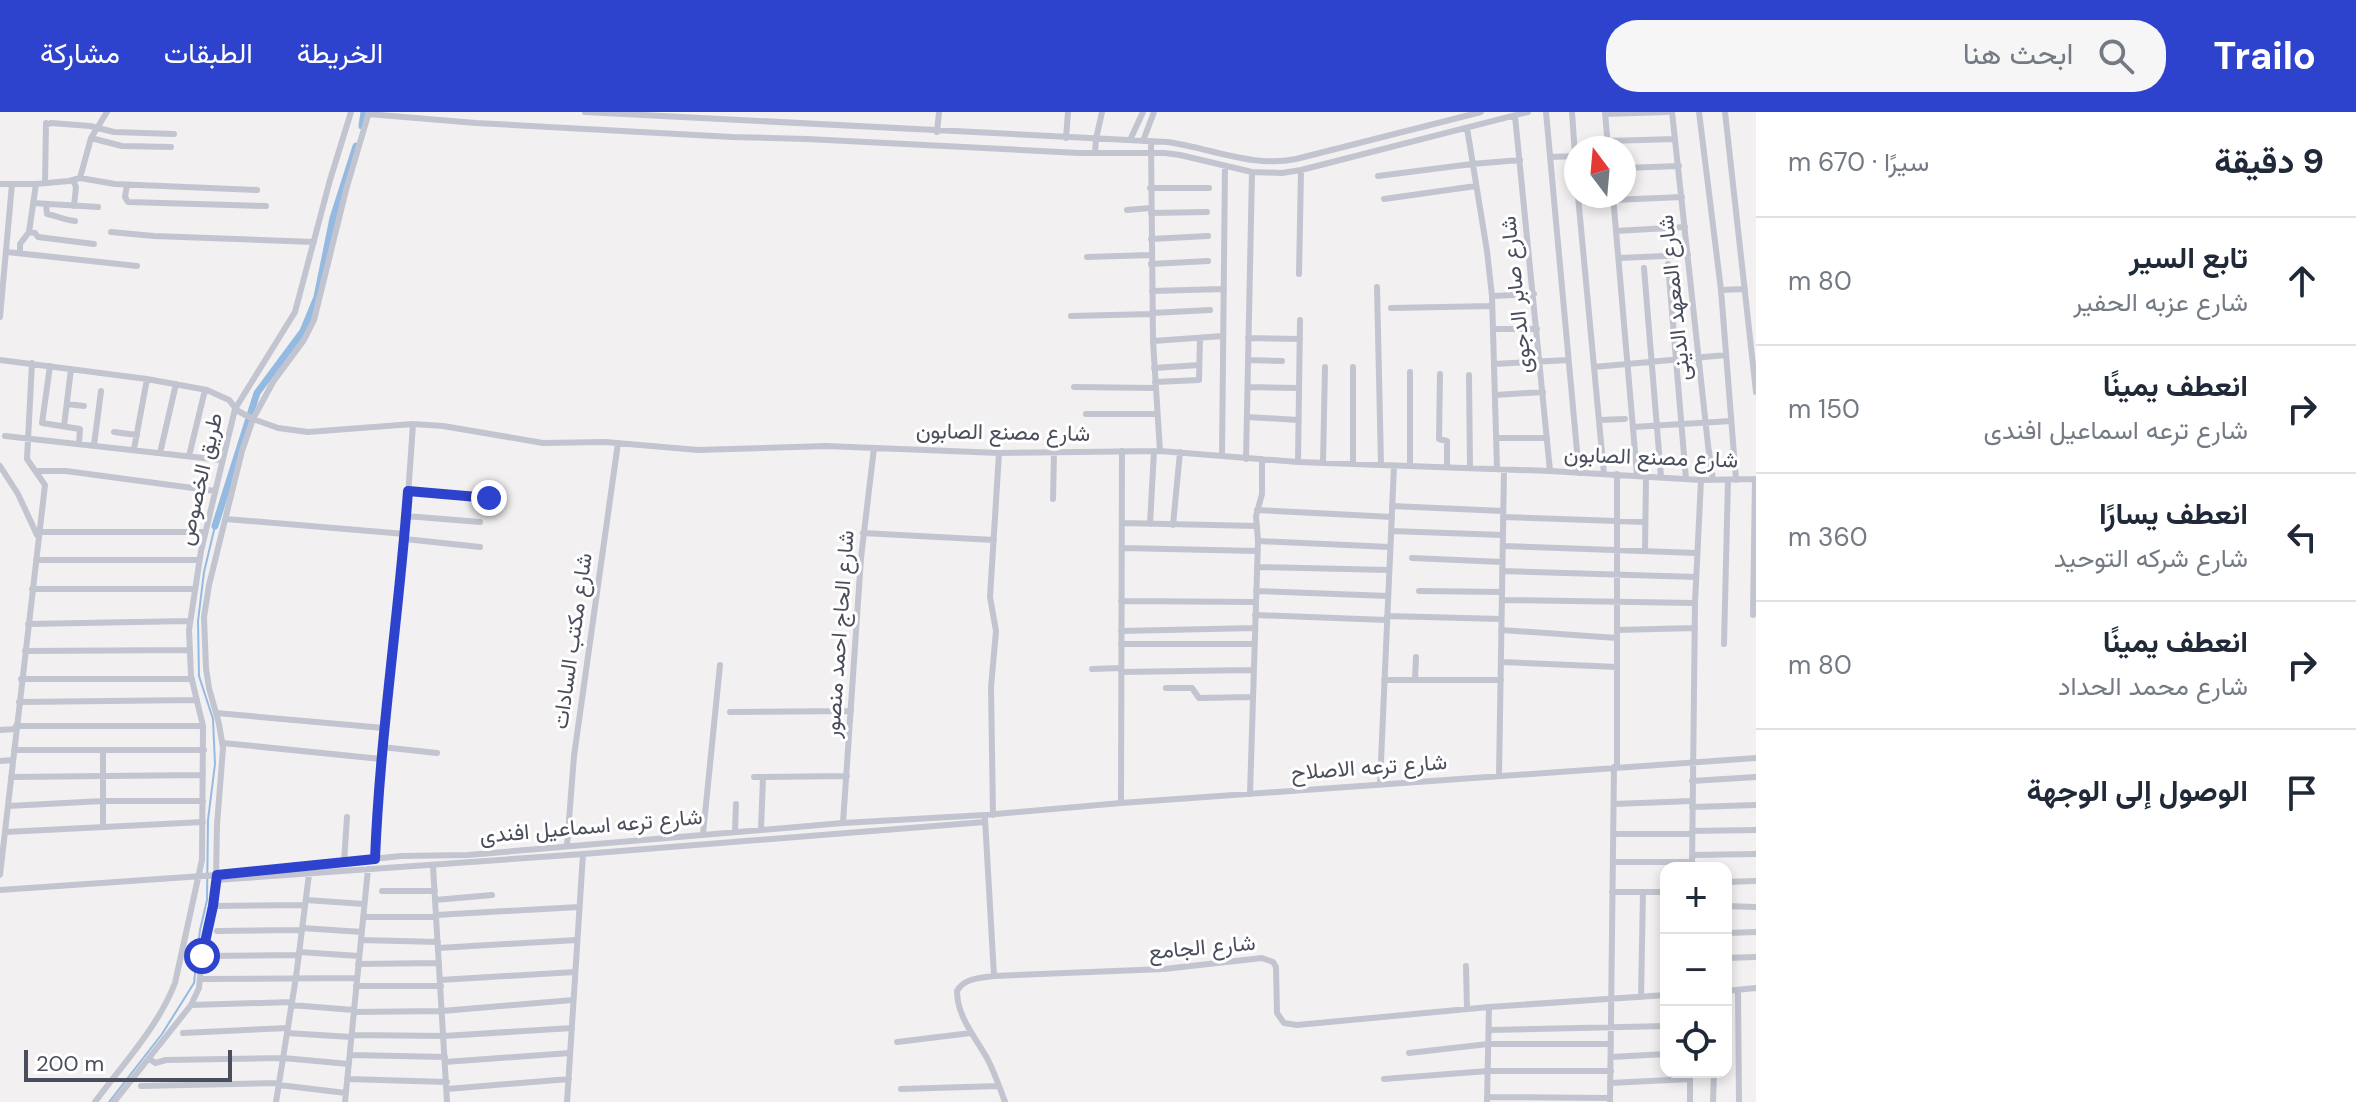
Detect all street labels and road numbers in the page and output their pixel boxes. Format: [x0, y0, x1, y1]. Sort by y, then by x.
street label: شارع المعهد الدينى [1651, 213, 1697, 383]
street label: شارع صابر الدجوى [1493, 215, 1539, 375]
street label: طريق الخصوص [171, 410, 229, 548]
street label: شارع مصنع الصابون [916, 416, 1090, 448]
street label: شارع مصنع الصابون [1563, 439, 1739, 475]
street label: شارع الحاج احمد منصور [817, 529, 861, 740]
street label: شارع مكتب السادات [545, 551, 599, 731]
street label: شارع ترعه الاصلاح [1290, 747, 1448, 787]
street label: شارع ترعه اسماعيل افندى [478, 802, 704, 850]
street label: شارع الجامع [1147, 928, 1257, 966]

